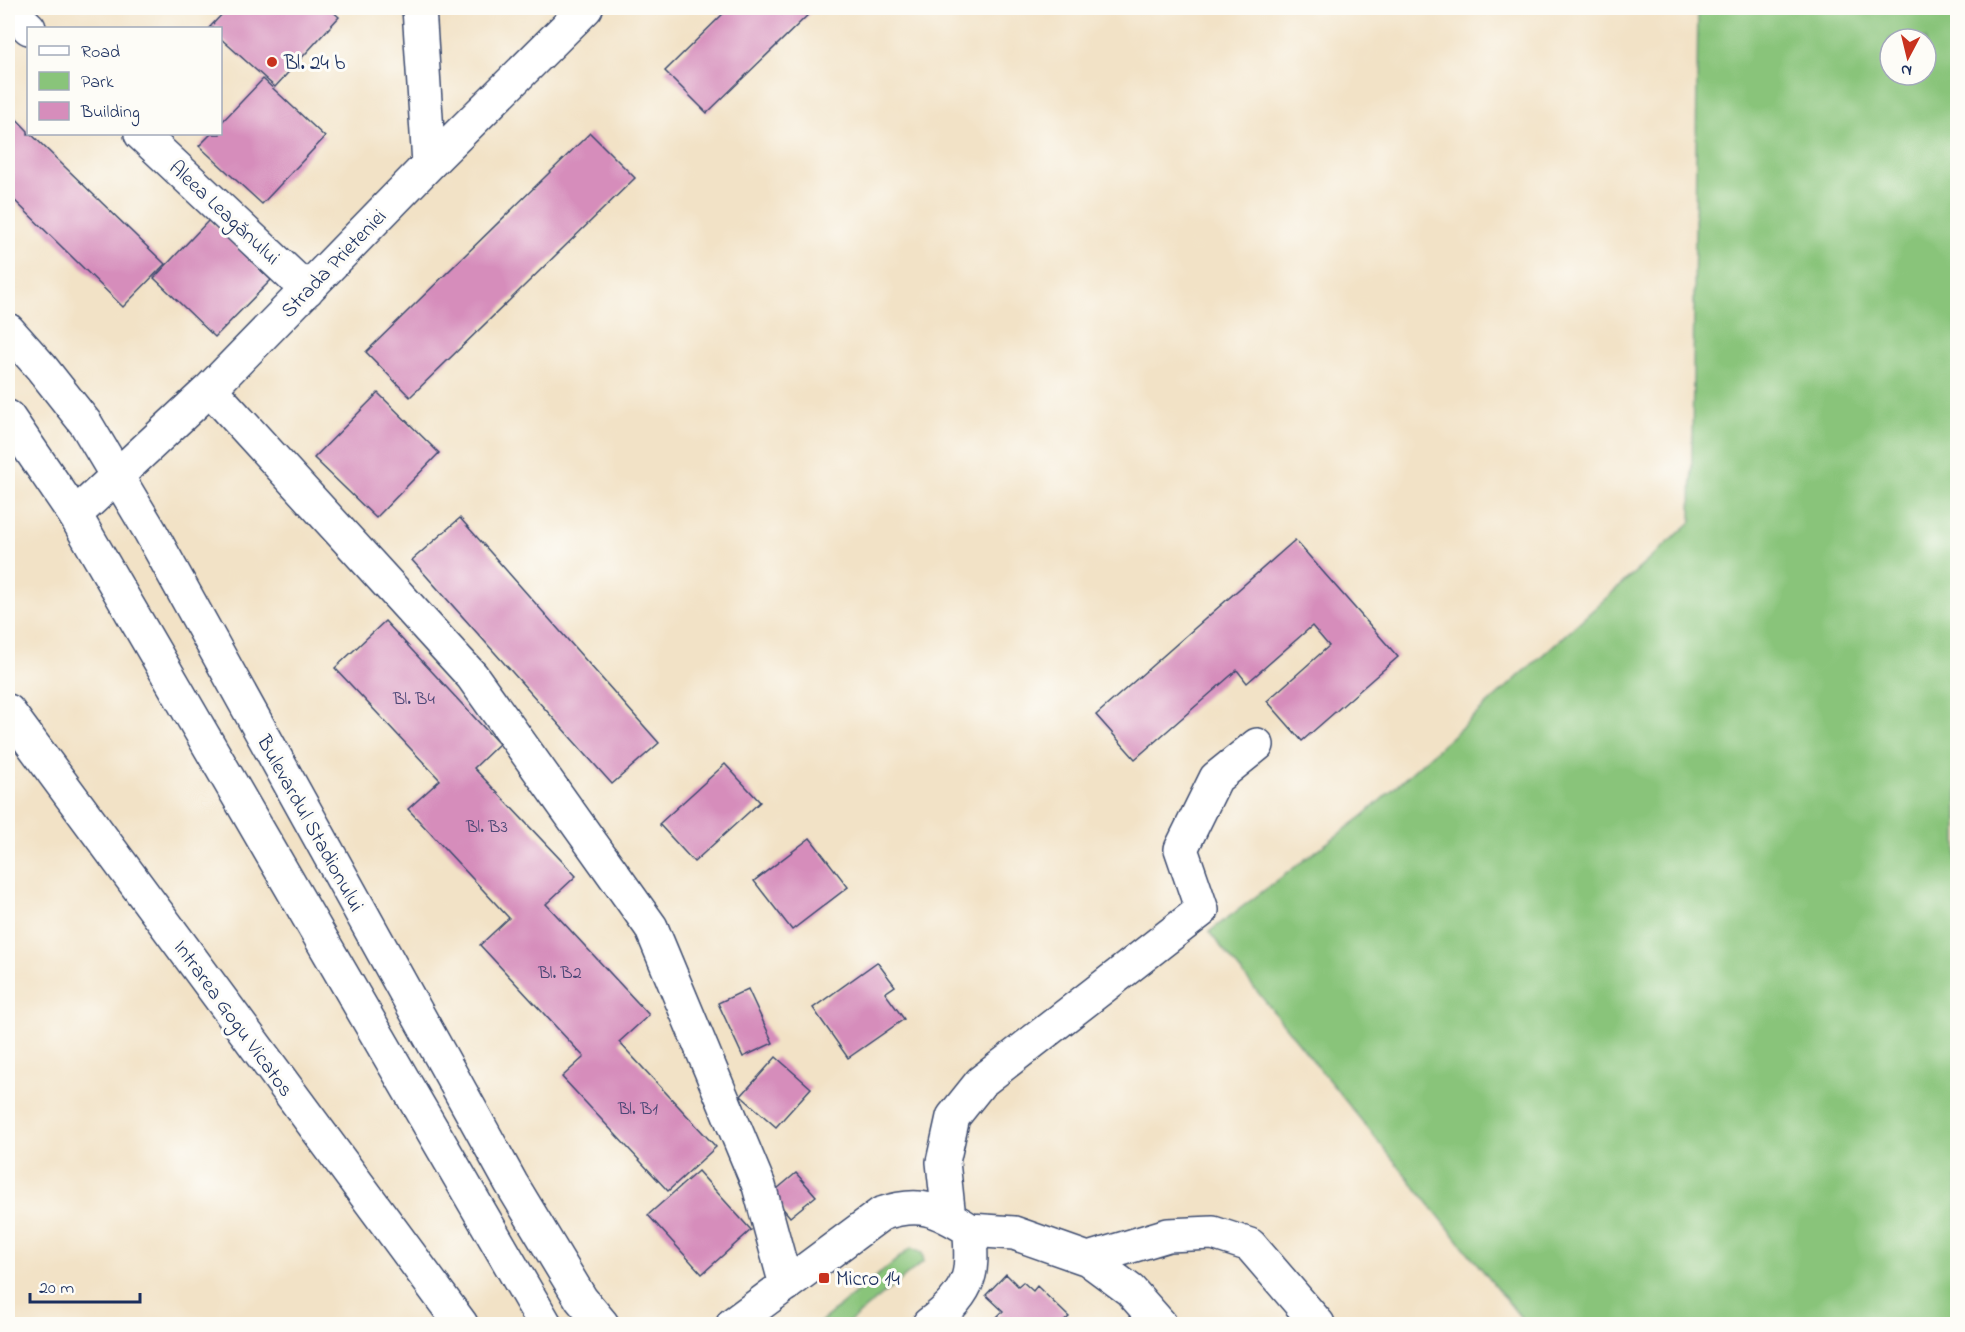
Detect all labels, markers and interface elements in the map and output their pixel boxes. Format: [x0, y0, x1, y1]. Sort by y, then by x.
legend [27, 27, 222, 135]
north arrow [1878, 27, 1938, 87]
text: Road [81, 40, 120, 66]
place label: Bl. 24 b [283, 49, 345, 79]
marker: Bl. 24 b [265, 55, 279, 69]
text: N [1899, 57, 1913, 82]
text: Park [81, 70, 114, 96]
text: Building [80, 100, 140, 127]
street label: Aleea Leagănului [160, 154, 286, 274]
street label: Strada Prieteniei [275, 203, 394, 326]
house number: Bl. B4 [392, 687, 435, 713]
street label: Bulevardul Stadionului [248, 729, 370, 918]
house number: Bl. B3 [465, 815, 508, 841]
street label: Intrarea Gogu Vicatos [164, 935, 300, 1105]
house number: Bl. B2 [537, 961, 582, 987]
house number: Bl. B1 [617, 1097, 658, 1123]
place label: Micro 14 [836, 1265, 900, 1295]
scale bar [30, 1266, 140, 1304]
marker: Micro 14 [817, 1271, 831, 1285]
text: 20 m [39, 1276, 74, 1302]

